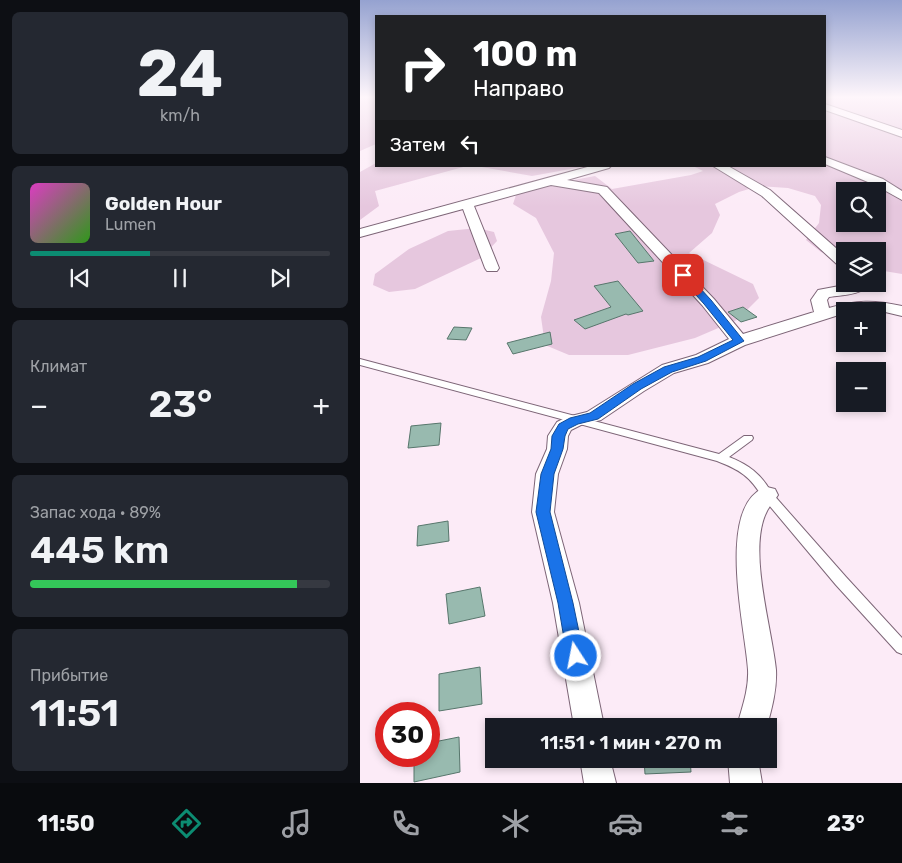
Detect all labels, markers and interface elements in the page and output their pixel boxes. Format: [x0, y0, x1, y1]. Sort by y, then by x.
text: 100 m [473, 33, 578, 75]
text: 24 [137, 35, 223, 112]
icon: right [390, 35, 455, 100]
text: Направо [473, 75, 564, 102]
text: km/h [160, 106, 200, 125]
icon: left [456, 130, 484, 158]
text: Затем [390, 133, 446, 156]
map controls [836, 182, 886, 412]
button: search [836, 182, 886, 232]
text: Golden Hour [105, 192, 222, 215]
text: Lumen [105, 215, 156, 234]
button: layers [836, 242, 886, 292]
pin [662, 254, 704, 296]
icon: arrive [669, 261, 697, 289]
icon: previous [66, 264, 94, 292]
icon: pause [166, 264, 194, 292]
icon: next [266, 264, 294, 292]
button: + [836, 302, 886, 352]
text: Климат [30, 357, 87, 376]
button: − [836, 362, 886, 412]
text: 23° [148, 381, 212, 427]
text: − [30, 389, 48, 422]
text: + [313, 389, 330, 422]
text: Запас хода · 89% [30, 503, 161, 522]
text: 445 km [30, 527, 169, 573]
position arrow [549, 629, 601, 681]
text: Прибытие [30, 666, 108, 685]
text: 11:51 [30, 690, 119, 736]
speed limit sign: 30 [375, 702, 440, 767]
text: 11:51 · 1 мин · 270 m [540, 731, 722, 754]
icon: directions [169, 806, 204, 841]
icon: music [279, 806, 314, 841]
icon: phone [388, 806, 423, 841]
icon: climate [498, 806, 533, 841]
icon: car [608, 806, 643, 841]
icon: filters [717, 806, 752, 841]
text: 11:50 [37, 810, 95, 837]
text: 23° [827, 810, 865, 837]

